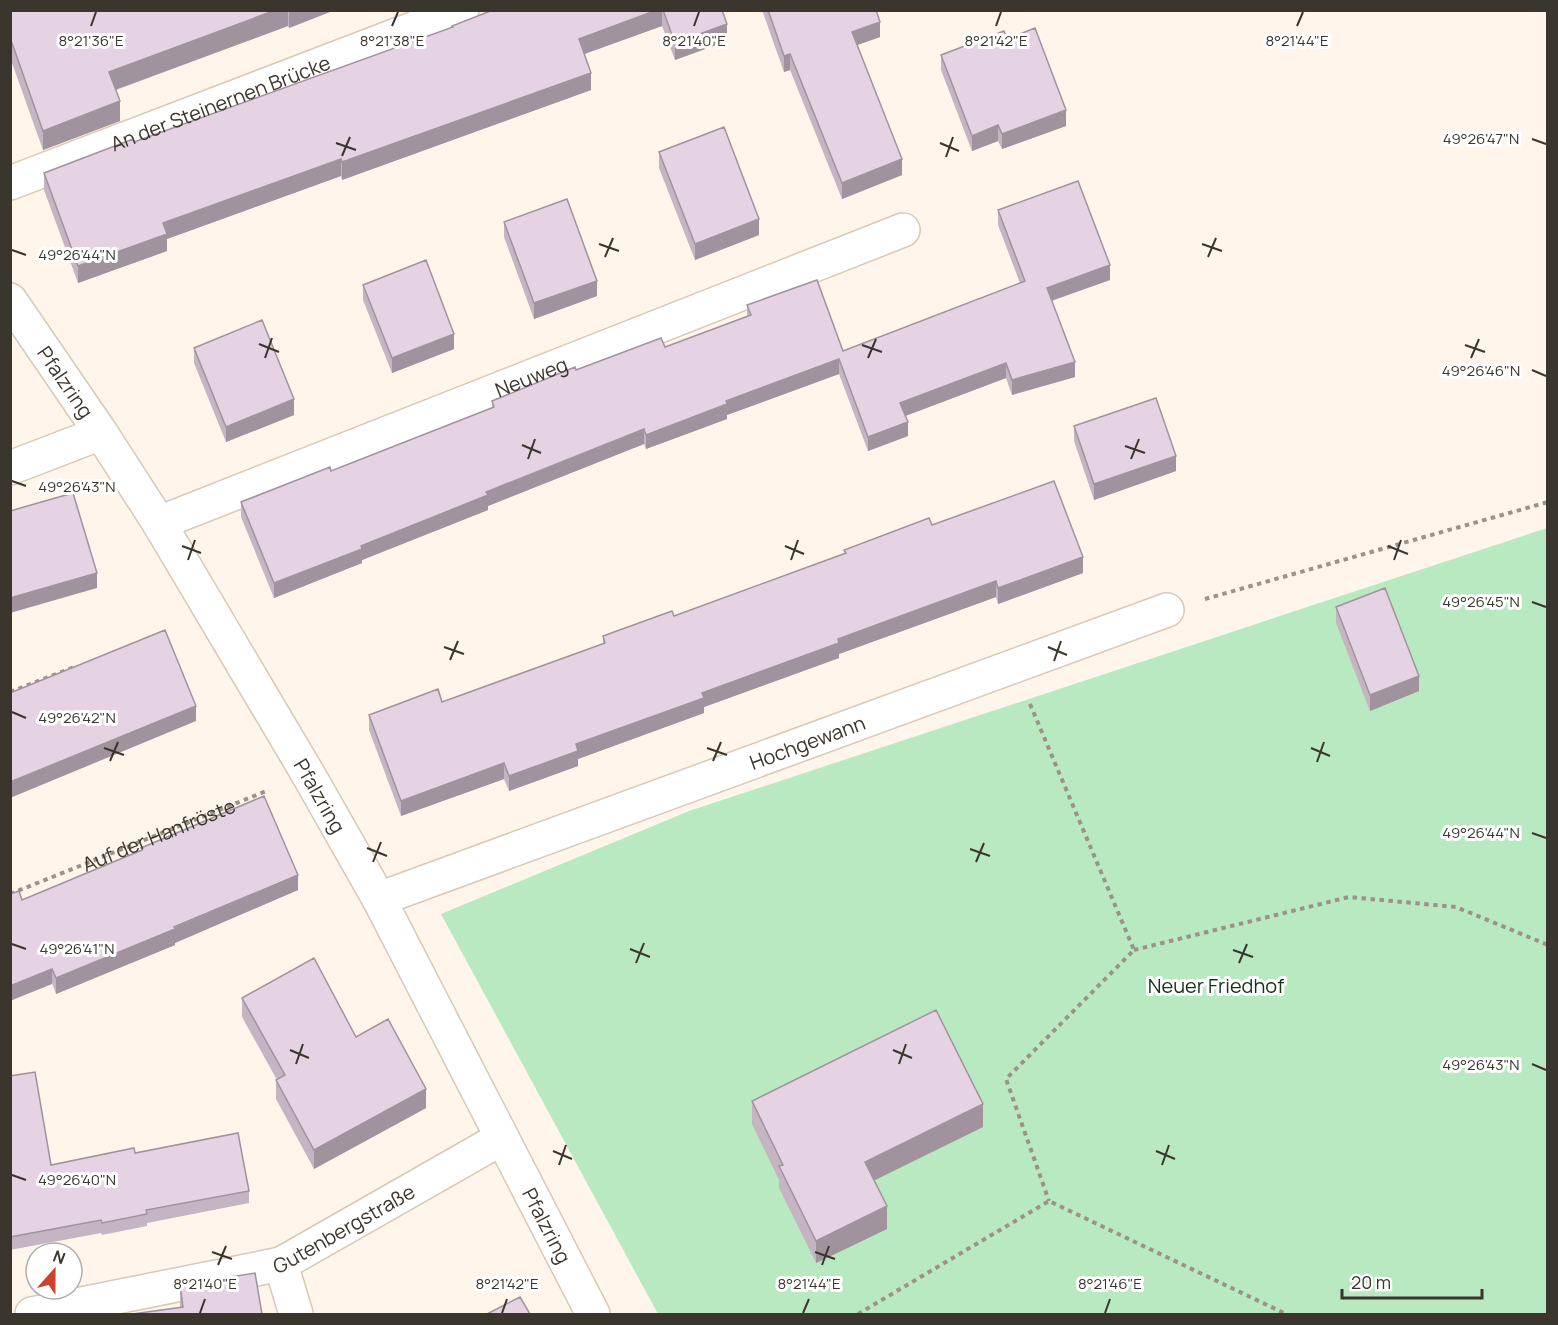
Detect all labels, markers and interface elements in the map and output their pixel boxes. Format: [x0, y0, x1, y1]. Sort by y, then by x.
text: 8°21'36"E [58, 30, 124, 51]
text: 8°21'38"E [360, 30, 424, 51]
text: 8°21'40"E [662, 30, 726, 51]
text: 8°21'42"E [964, 30, 1028, 51]
text: 8°21'44"E [1265, 30, 1329, 51]
street label: An der Steinernen Brücke [106, 48, 334, 157]
text: 49°26'47"N [1443, 128, 1519, 149]
text: 49°26'44"N [38, 244, 116, 265]
street label: Pfalzring [32, 340, 100, 423]
street label: Neuweg [491, 350, 571, 403]
text: 49°26'46"N [1442, 360, 1520, 381]
text: 49°26'43"N [38, 476, 116, 497]
text: 49°26'45"N [1442, 591, 1520, 612]
text: 49°26'42"N [38, 707, 116, 728]
street label: Hochgewann [746, 708, 869, 776]
street label: Pfalzring [288, 753, 352, 838]
street label: Auf der Hanfröste [78, 792, 239, 877]
text: 49°26'44"N [1442, 822, 1520, 843]
text: 49°26'41"N [40, 938, 114, 959]
park label: Neuer Friedhof [1148, 972, 1284, 999]
text: 49°26'43"N [1442, 1054, 1520, 1075]
text: 49°26'40"N [38, 1169, 116, 1190]
street label: Gutenbergstraße [271, 1177, 419, 1279]
street label: Pfalzring [517, 1183, 578, 1268]
north arrow [24, 1241, 84, 1301]
text: N [50, 1245, 69, 1269]
scale bar [1342, 1262, 1482, 1300]
text: 20 m [1351, 1270, 1391, 1294]
text: 8°21'40"E [173, 1273, 237, 1294]
text: 8°21'42"E [475, 1273, 539, 1294]
text: 8°21'44"E [777, 1273, 841, 1294]
text: 8°21'46"E [1078, 1273, 1142, 1294]

